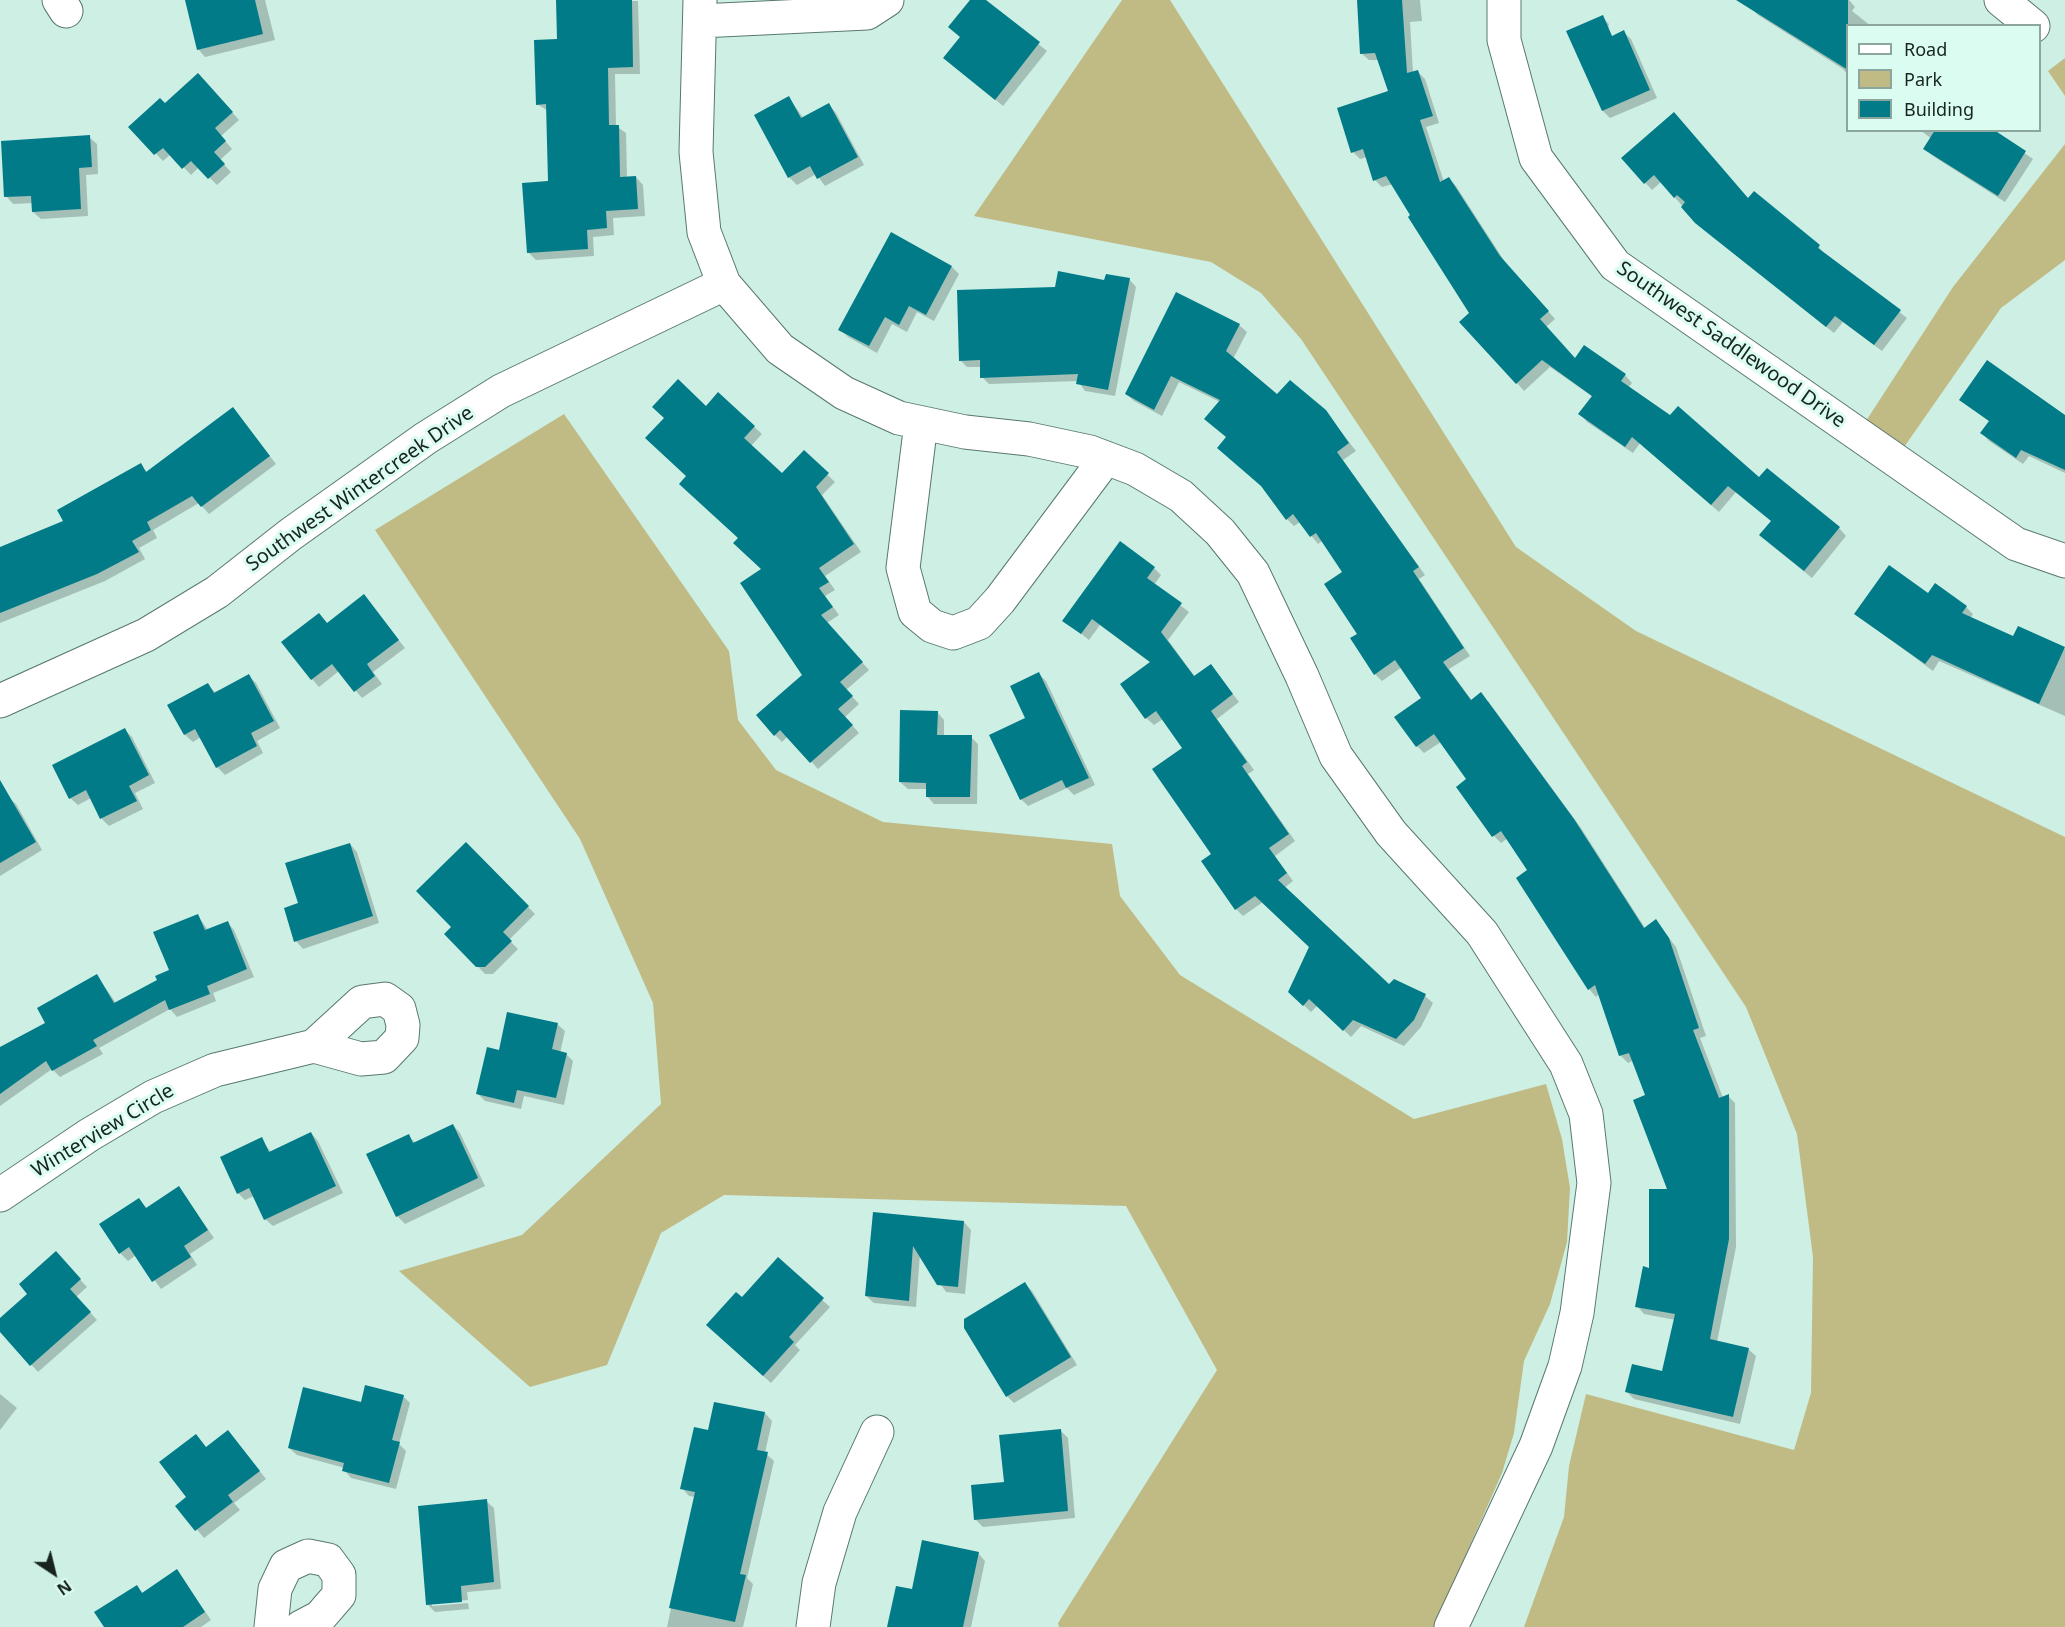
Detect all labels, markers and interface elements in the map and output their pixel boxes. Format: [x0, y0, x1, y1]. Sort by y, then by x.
legend [1846, 24, 2041, 132]
text: Road [1904, 37, 1947, 61]
text: Park [1904, 67, 1942, 91]
text: Building [1904, 97, 1974, 121]
street label: Southwest Saddlewood Drive [1612, 257, 1850, 433]
street label: Southwest Wintercreek Drive [242, 401, 478, 577]
street label: Winterview Circle [28, 1079, 178, 1183]
north arrow [24, 1543, 84, 1603]
text: N [53, 1575, 76, 1600]

